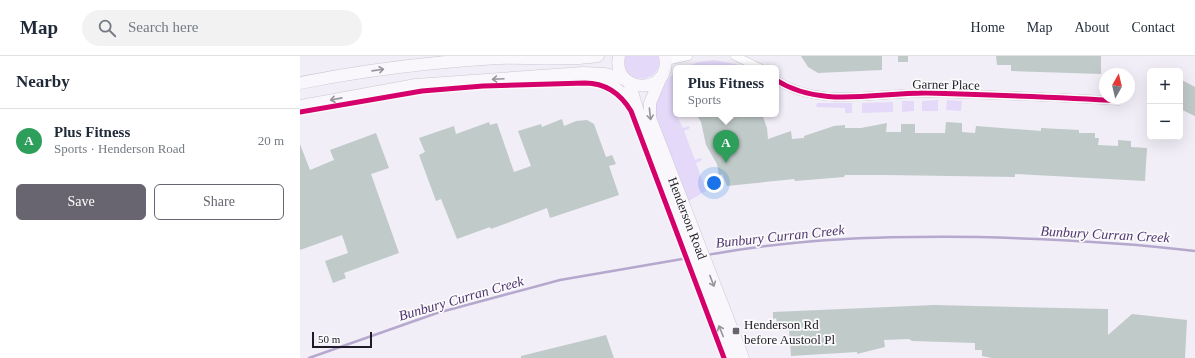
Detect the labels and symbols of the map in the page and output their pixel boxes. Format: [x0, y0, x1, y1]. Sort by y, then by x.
one-way arrow [371, 66, 384, 74]
north arrow [1099, 68, 1135, 104]
one-way arrow [492, 76, 505, 83]
street label: Garner Place [912, 76, 980, 93]
one-way arrow [330, 95, 343, 103]
one-way arrow [646, 107, 654, 120]
pin: A [713, 130, 739, 163]
your location [704, 173, 724, 193]
street label: Henderson Road [665, 175, 710, 262]
water label: Bunbury Curran Creek [715, 222, 846, 251]
water label: Bunbury Curran Creek [1040, 224, 1171, 245]
water label: Bunbury Curran Creek [397, 273, 526, 324]
one-way arrow [708, 275, 716, 287]
place label: Henderson Rd before Austool Pl [744, 317, 835, 347]
one-way arrow [716, 325, 724, 337]
marker: Henderson Rd before Austool Pl [731, 326, 741, 336]
scale bar [312, 330, 372, 349]

